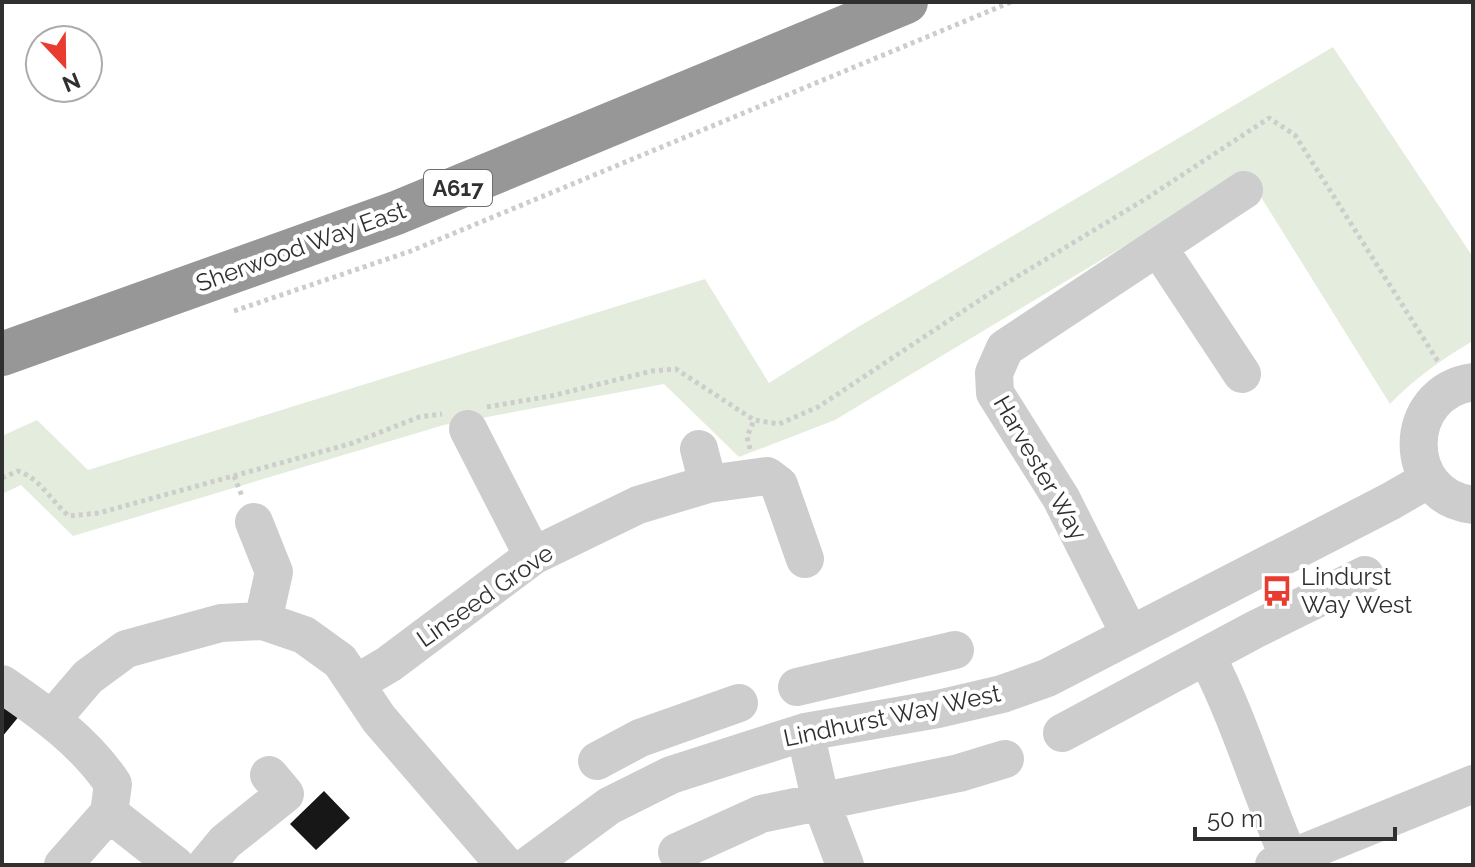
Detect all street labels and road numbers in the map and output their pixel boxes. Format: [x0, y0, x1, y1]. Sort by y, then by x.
road number: A617 [424, 170, 492, 206]
street label: Sherwood Way East [192, 195, 410, 298]
street label: Harvester Way [987, 390, 1093, 545]
street label: Linseed Grove [411, 538, 558, 653]
street label: Lindhurst Way West [781, 678, 1003, 753]

